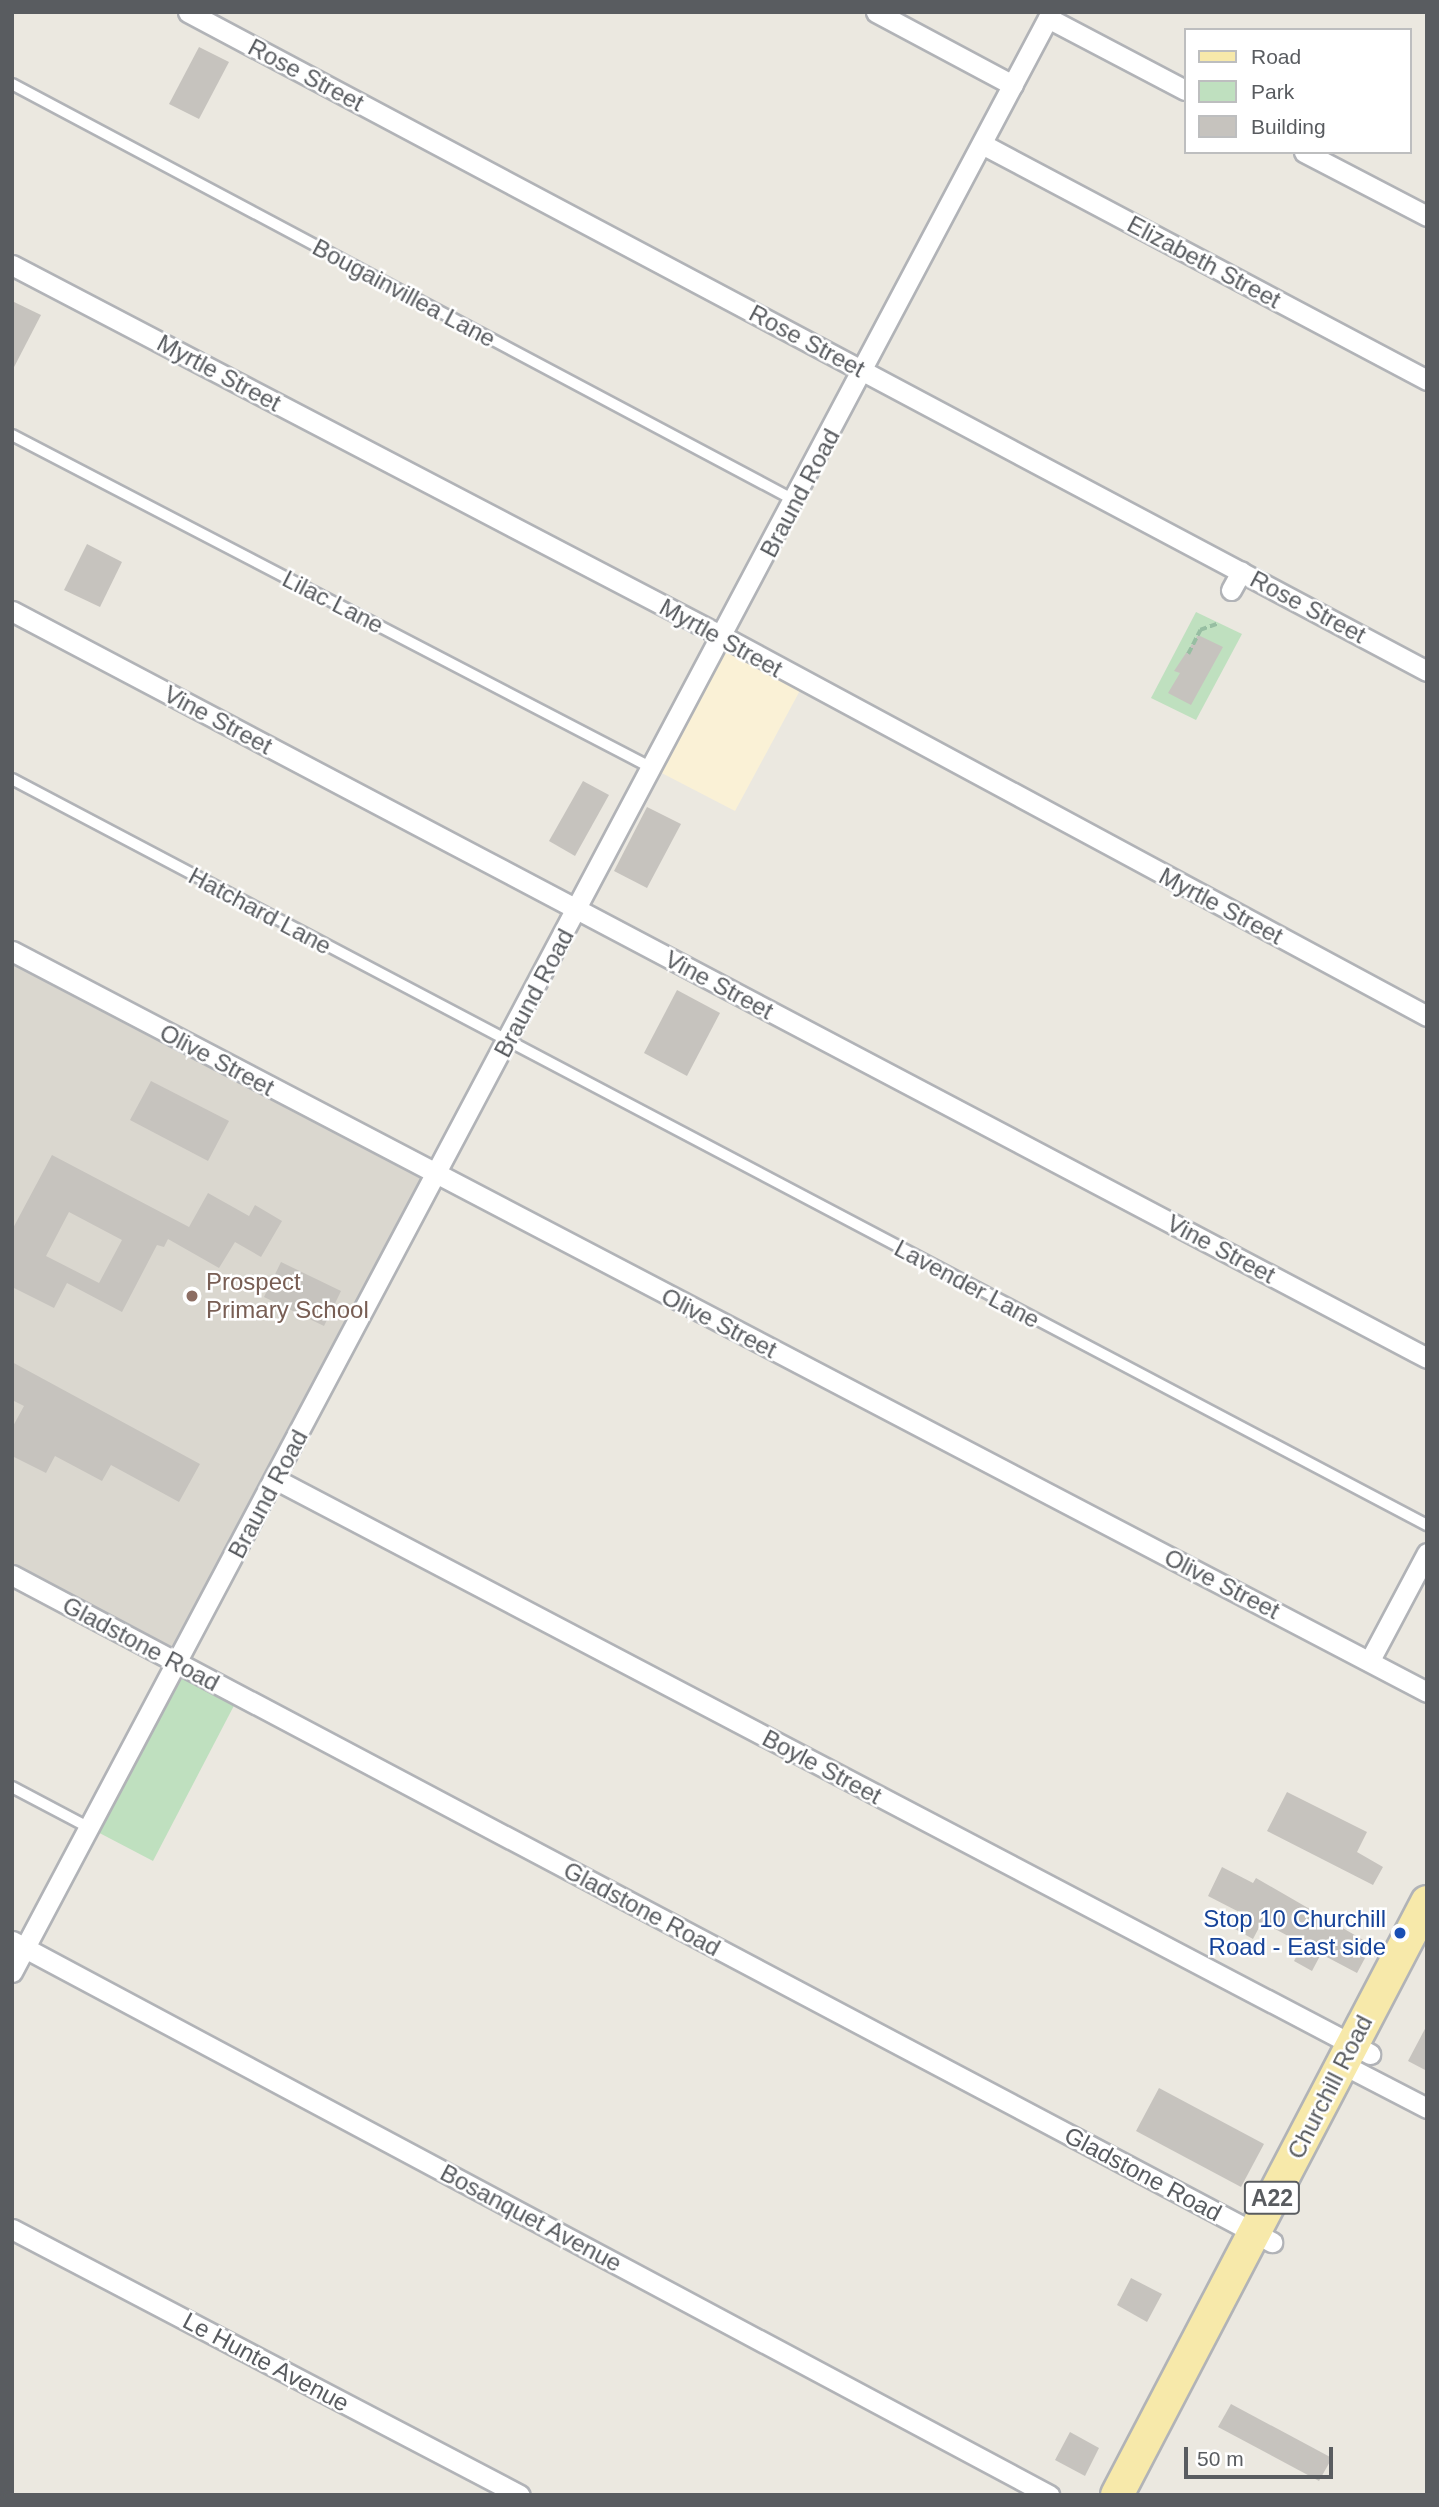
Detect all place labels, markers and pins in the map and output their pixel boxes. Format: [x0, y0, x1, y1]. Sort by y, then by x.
place label: Prospect Primary School [206, 1268, 369, 1324]
marker: Prospect Primary School [184, 1288, 200, 1304]
place label: Stop 10 Churchill Road - East side [1203, 1905, 1386, 1961]
marker: Stop 10 Churchill Road - East side [1392, 1925, 1408, 1941]

